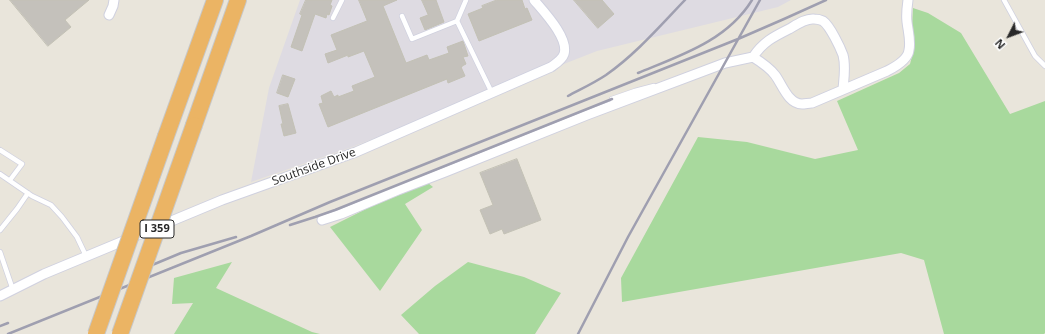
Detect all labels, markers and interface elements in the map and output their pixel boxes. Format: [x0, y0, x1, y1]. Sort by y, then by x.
north arrow [989, 16, 1029, 56]
text: N [991, 36, 1008, 53]
street label: Southside Drive [270, 145, 358, 189]
road number: I 359 [140, 220, 174, 238]

